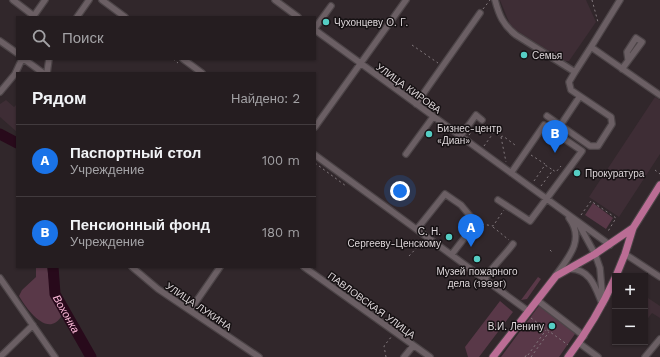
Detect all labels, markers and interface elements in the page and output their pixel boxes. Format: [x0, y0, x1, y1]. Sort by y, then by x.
search box [16, 16, 316, 60]
marker: Чухонцеву О. Г. [321, 17, 331, 27]
place label: Чухонцеву О. Г. [334, 17, 408, 28]
icon: search [30, 27, 52, 49]
text: Поиск [62, 29, 104, 47]
marker: Семья [519, 50, 529, 60]
place label: Семья [532, 50, 562, 61]
street label: УЛИЦА КИРОВА [374, 61, 444, 116]
text: Рядом [32, 88, 87, 108]
text: Найдено: 2 [231, 91, 300, 106]
pin: B [542, 120, 568, 153]
place label: Бизнес-центр «Диан» [437, 123, 502, 146]
marker: Бизнес-центр «Диан» [424, 129, 434, 139]
text: Паспортный стол [70, 144, 201, 162]
text: A [41, 153, 49, 168]
text: 100 m [262, 153, 300, 168]
text: Учреждение [70, 162, 145, 177]
marker: Прокуратура [572, 168, 582, 178]
place label: Прокуратура [585, 168, 645, 179]
your location [390, 181, 410, 201]
pin: A [458, 214, 484, 247]
text: Пенсионный фонд [70, 216, 210, 234]
text: B [41, 225, 49, 240]
text: 180 m [262, 225, 300, 240]
place label: С. Н. Сергееву-Ценскому [347, 226, 441, 249]
marker: С. Н. Сергееву-Ценскому [444, 232, 454, 242]
text: Учреждение [70, 234, 145, 249]
marker: Музей пожарного дела (1999г) [472, 254, 482, 264]
place label: Музей пожарного дела (1999г) [436, 266, 518, 289]
street label: ПАВЛОВСКАЯ УЛИЦА [326, 270, 418, 341]
map controls [612, 273, 648, 345]
button: + [612, 273, 648, 309]
street label: УЛИЦА ЛУКИНА [164, 280, 234, 333]
water label: Вохонка [50, 293, 82, 336]
button: − [612, 309, 648, 345]
place label: В.И. Ленину [488, 321, 544, 332]
marker: В.И. Ленину [547, 321, 557, 331]

